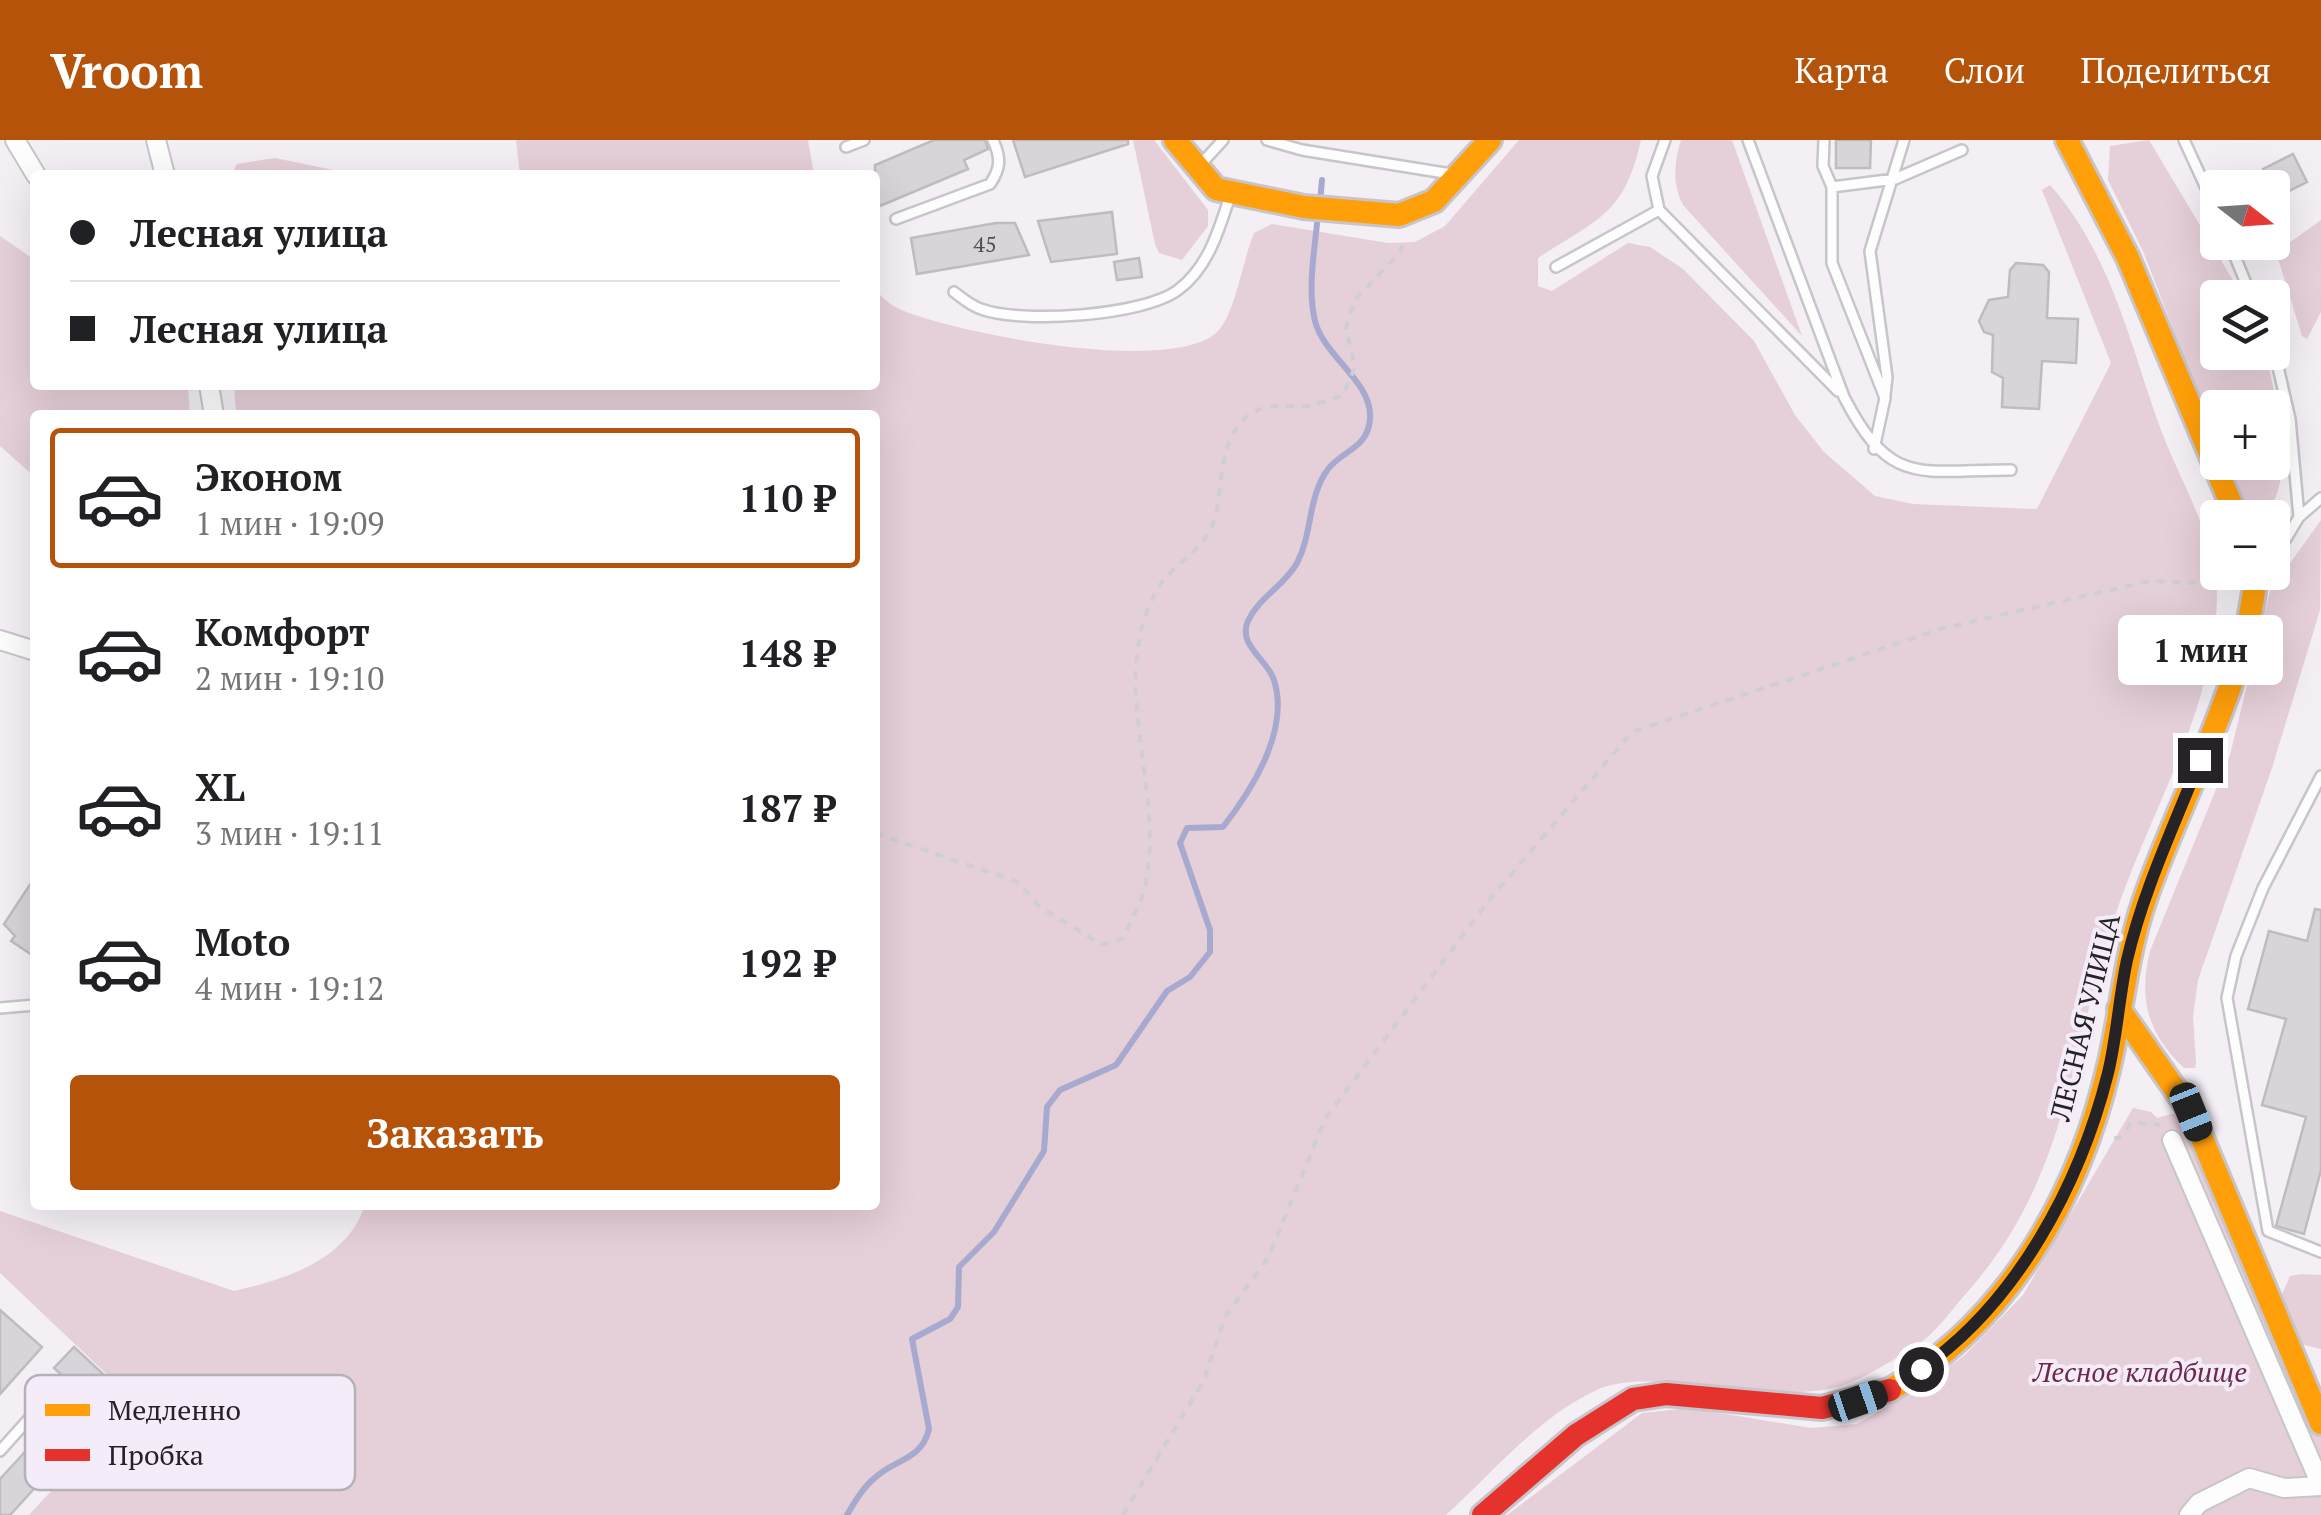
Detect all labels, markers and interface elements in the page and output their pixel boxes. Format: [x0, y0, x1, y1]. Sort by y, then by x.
text: Vroom [50, 38, 203, 102]
text: Карта [1794, 47, 1889, 93]
text: Слои [1944, 47, 2025, 93]
text: Поделиться [2080, 47, 2271, 93]
north arrow [2200, 170, 2290, 260]
map controls [2200, 170, 2290, 590]
text: Лесная улица [130, 208, 388, 258]
house number: 45 [973, 229, 997, 258]
button: layers [2200, 280, 2290, 370]
text: Лесная улица [130, 304, 388, 354]
button: + [2200, 390, 2290, 480]
text: Эконом [195, 452, 342, 502]
icon: car [75, 453, 165, 543]
text: 110 ₽ [739, 473, 835, 523]
button: − [2200, 500, 2290, 590]
text: 1 мин · 19:09 [195, 502, 384, 544]
text: Комфорт [195, 607, 370, 657]
icon: car [75, 608, 165, 698]
callout: 1 мин [2118, 615, 2282, 685]
text: 148 ₽ [739, 628, 835, 678]
text: 1 мин [2153, 629, 2248, 671]
text: 2 мин · 19:10 [195, 657, 384, 699]
route end [2178, 738, 2223, 783]
text: XL [195, 762, 245, 812]
icon: car [75, 763, 165, 853]
text: 187 ₽ [739, 783, 835, 833]
text: 3 мин · 19:11 [195, 812, 384, 854]
street label: ЛЕСНАЯ УЛИЦА [2041, 909, 2128, 1125]
text: Moto [195, 917, 290, 967]
icon: car [75, 918, 165, 1008]
text: 192 ₽ [739, 938, 835, 988]
text: 4 мин · 19:12 [195, 967, 384, 1009]
button: Заказать [70, 1075, 840, 1190]
car [2166, 1079, 2216, 1145]
route start [1899, 1347, 1944, 1392]
park label: Лесное кладбище [2031, 1353, 2247, 1390]
legend [25, 1375, 355, 1490]
car [1825, 1377, 1891, 1425]
text: Медленно [108, 1391, 241, 1428]
text: Пробка [108, 1436, 204, 1473]

